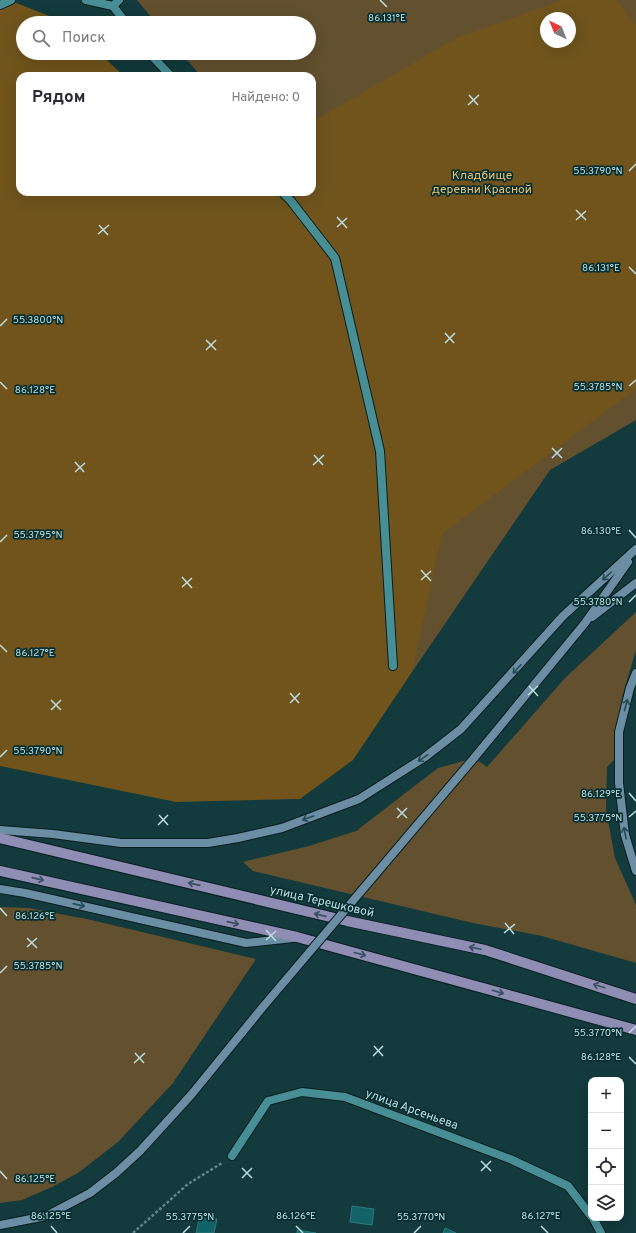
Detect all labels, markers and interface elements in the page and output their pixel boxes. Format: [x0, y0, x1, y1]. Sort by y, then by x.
text: 86.131°E [368, 12, 406, 25]
north arrow [540, 12, 576, 48]
search box [16, 16, 316, 60]
icon: search [30, 27, 52, 49]
text: Поиск [62, 29, 106, 48]
text: Рядом [32, 87, 85, 109]
text: Найдено: 0 [232, 90, 300, 106]
text: 55.3790°N [573, 165, 623, 178]
park label: Кладбище деревни Красной [432, 168, 532, 198]
text: 86.131°E [582, 262, 620, 275]
text: 55.3800°N [13, 314, 63, 327]
text: 55.3785°N [573, 381, 623, 394]
text: 86.128°E [15, 384, 55, 397]
text: 86.130°E [581, 525, 621, 538]
text: 55.3795°N [13, 529, 63, 542]
one-way arrow [602, 571, 612, 580]
text: 55.3780°N [573, 596, 623, 609]
text: 86.127°E [15, 647, 55, 660]
one-way arrow [512, 664, 521, 674]
one-way arrow [623, 699, 630, 712]
text: 55.3790°N [13, 745, 63, 758]
one-way arrow [418, 754, 429, 762]
text: 86.129°E [581, 788, 621, 801]
text: 55.3775°N [574, 812, 622, 825]
one-way arrow [303, 815, 315, 823]
one-way arrow [621, 827, 629, 840]
one-way arrow [31, 876, 44, 884]
one-way arrow [188, 880, 201, 888]
street label: улица Терешковой [268, 882, 375, 922]
one-way arrow [73, 902, 86, 910]
text: 86.126°E [15, 910, 55, 923]
one-way arrow [314, 910, 327, 918]
one-way arrow [226, 919, 239, 927]
one-way arrow [469, 943, 482, 951]
one-way arrow [353, 950, 366, 958]
text: 55.3785°N [13, 960, 63, 973]
one-way arrow [593, 982, 606, 989]
one-way arrow [492, 988, 505, 996]
text: 55.3770°N [574, 1027, 622, 1040]
text: 86.128°E [581, 1051, 621, 1064]
map controls [588, 1077, 624, 1221]
button: + [588, 1077, 624, 1113]
street label: улица Арсеньева [363, 1086, 460, 1134]
button: − [588, 1113, 624, 1149]
button: locate [588, 1149, 624, 1185]
text: 86.125°E [15, 1173, 55, 1186]
button: layers [588, 1185, 624, 1221]
text: 86.125°E [31, 1210, 71, 1223]
text: 86.126°E [276, 1210, 316, 1223]
text: 86.127°E [521, 1210, 561, 1223]
text: 55.3775°N [166, 1211, 214, 1224]
text: 55.3770°N [397, 1211, 445, 1224]

